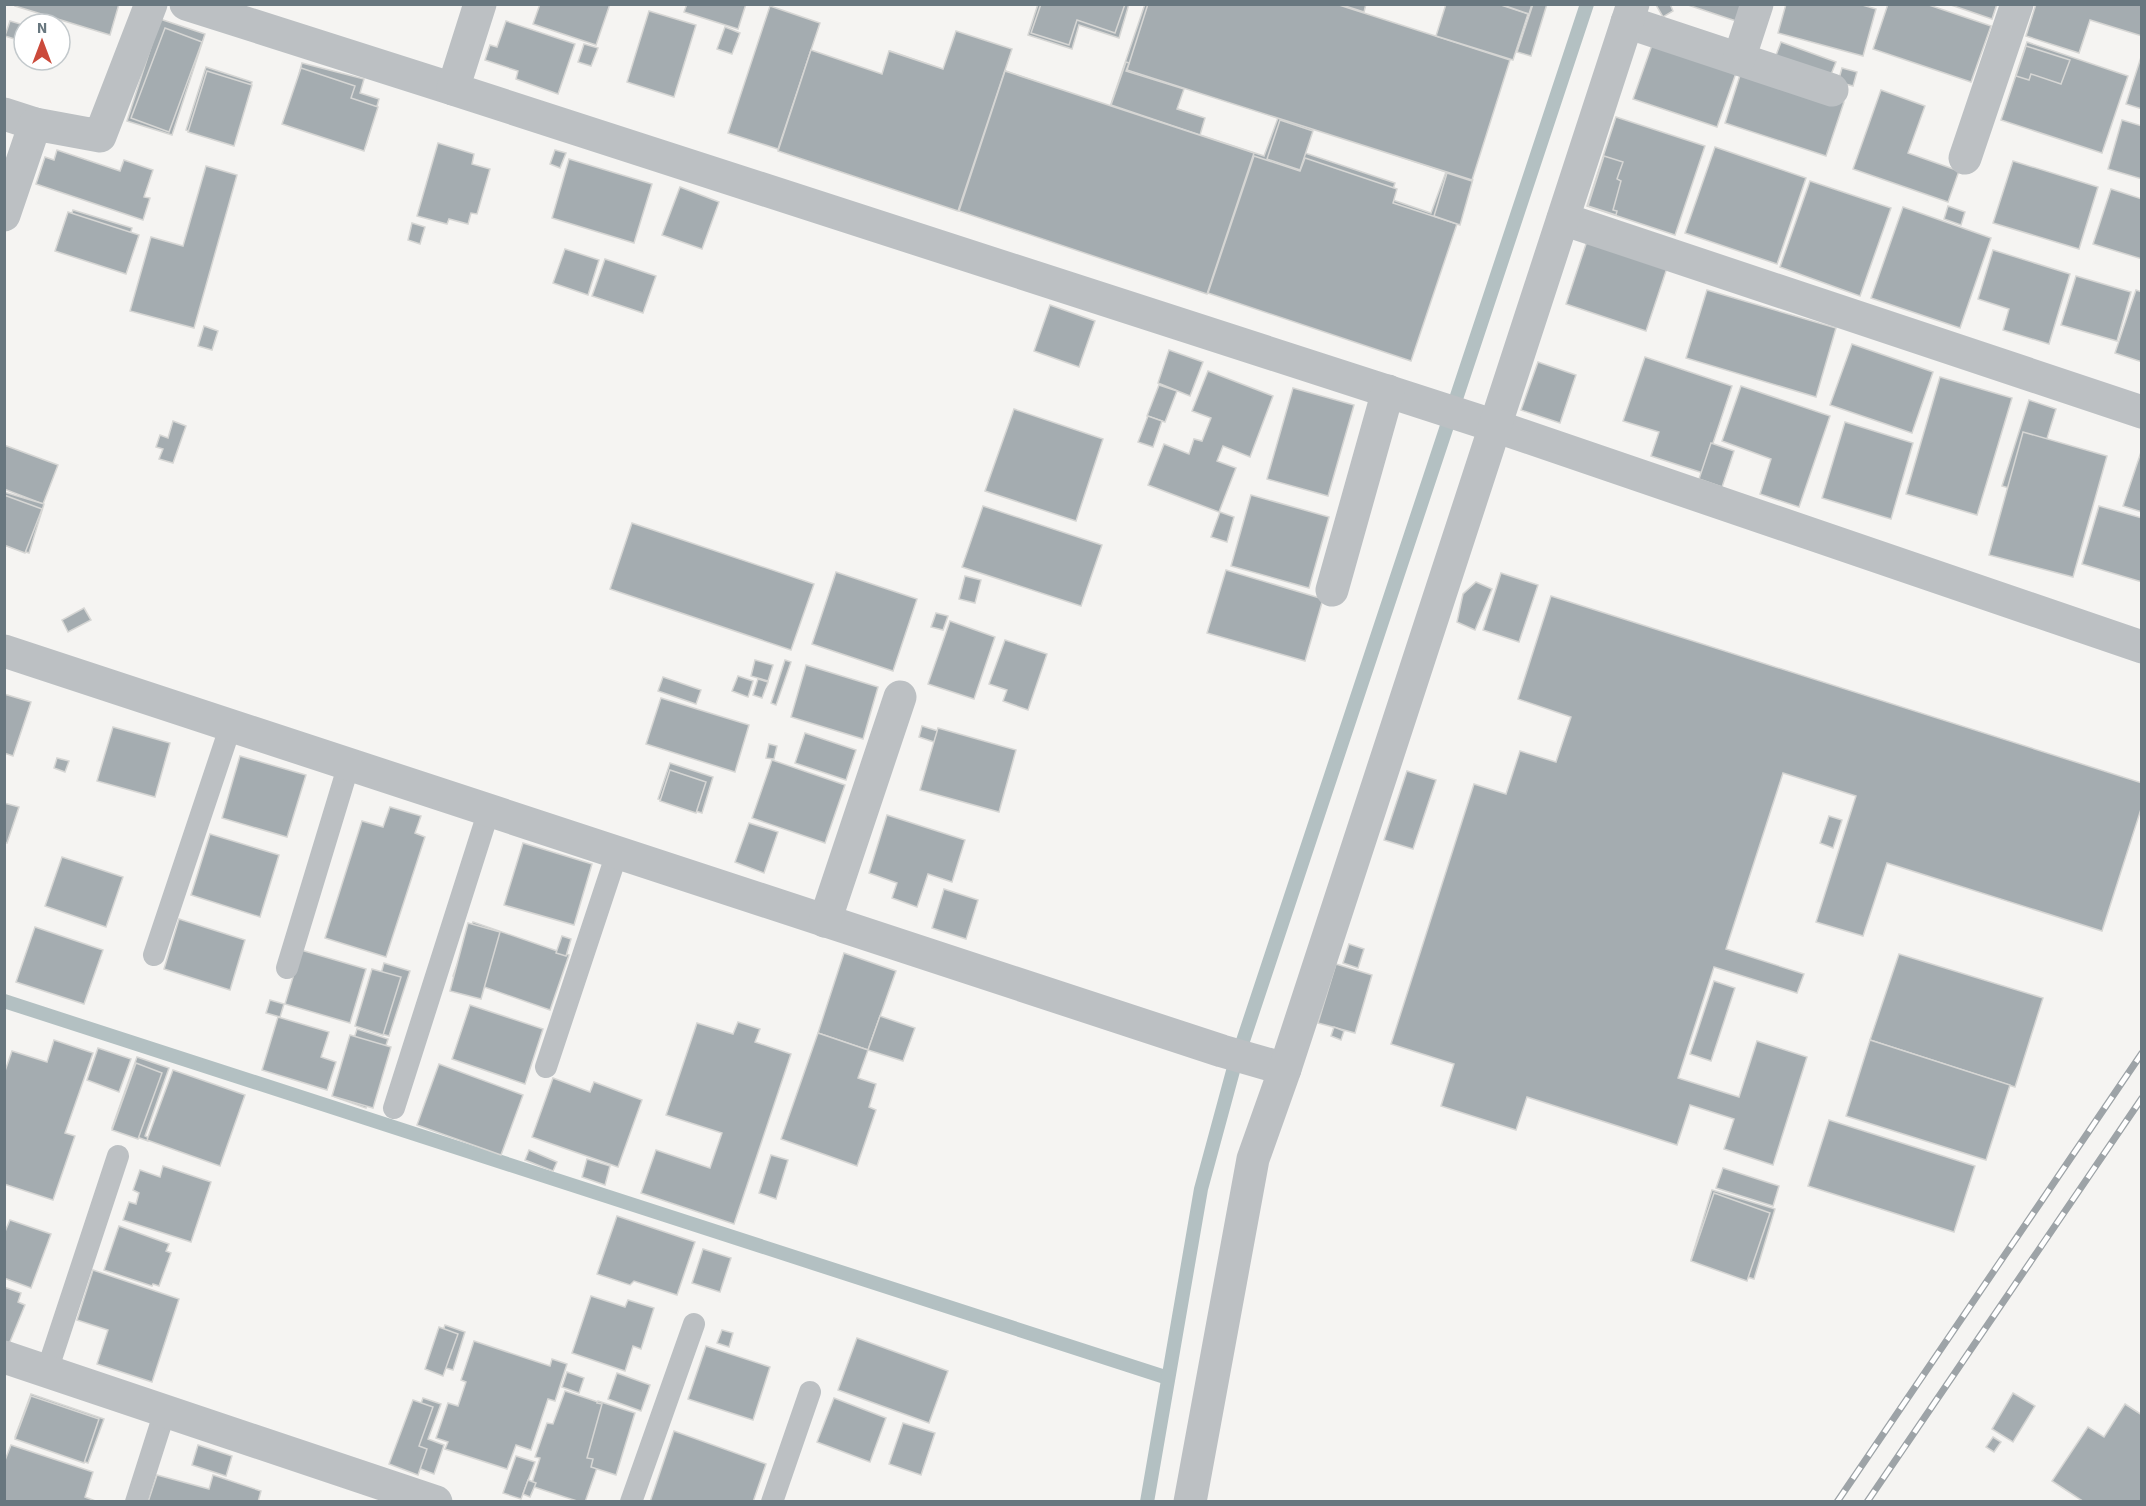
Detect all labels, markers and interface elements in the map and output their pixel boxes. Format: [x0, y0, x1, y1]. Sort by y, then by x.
north arrow [12, 12, 72, 72]
text: N [37, 17, 47, 39]

